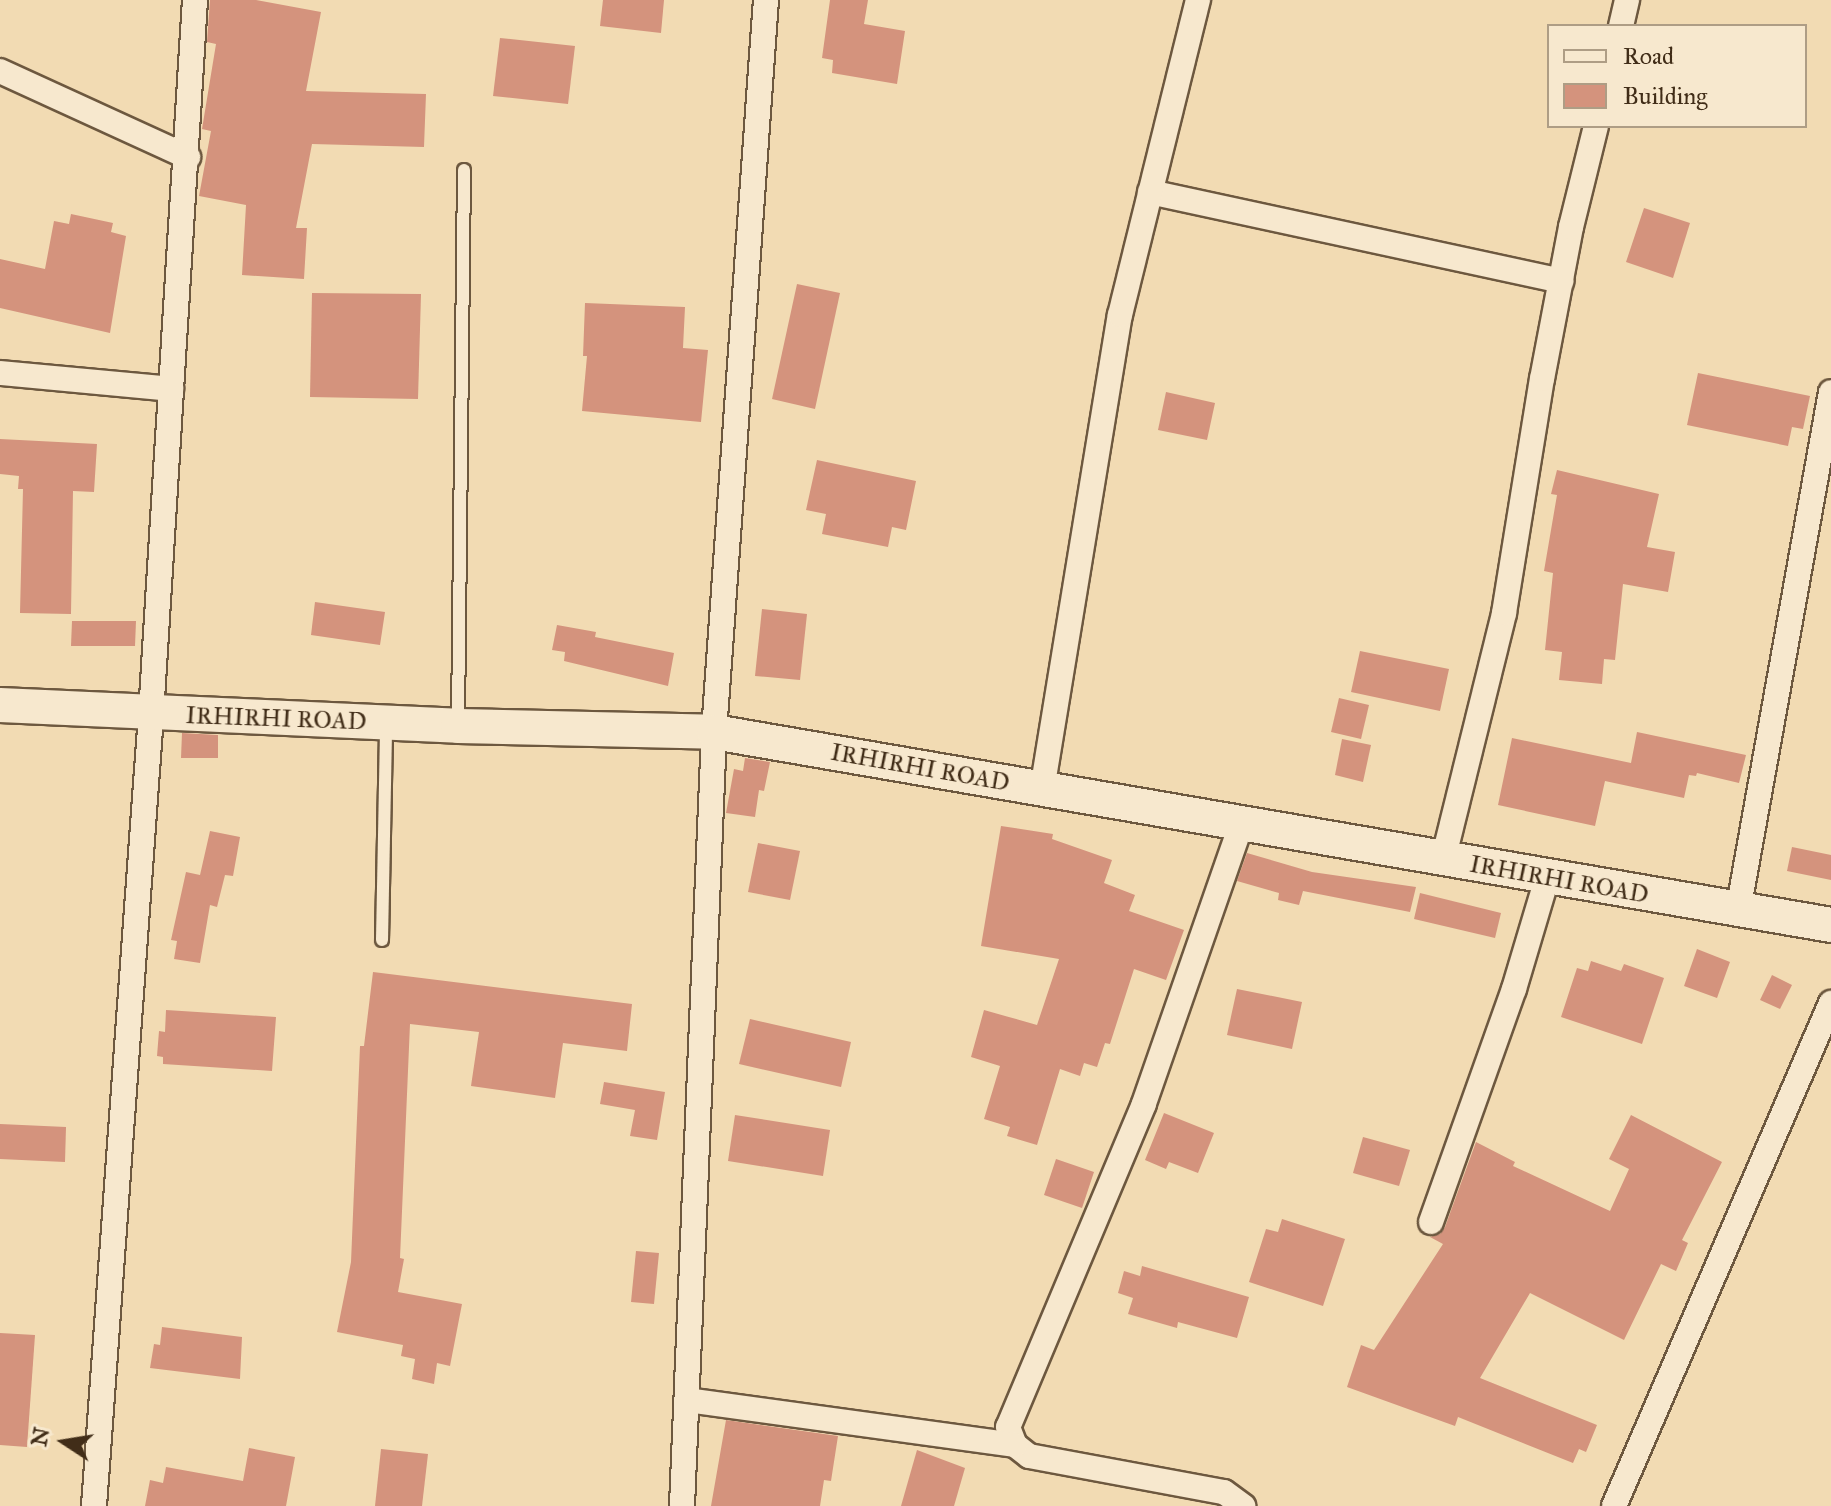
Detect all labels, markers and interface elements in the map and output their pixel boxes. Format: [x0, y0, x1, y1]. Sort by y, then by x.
legend [1547, 24, 1807, 128]
text: Road [1623, 41, 1674, 71]
text: Building [1623, 81, 1708, 111]
street label: IRHIRHI ROAD [185, 701, 367, 737]
street label: IRHIRHI ROAD [828, 738, 1012, 798]
street label: IRHIRHI ROAD [1467, 850, 1651, 910]
north arrow [24, 1402, 104, 1482]
text: N [25, 1425, 55, 1449]

